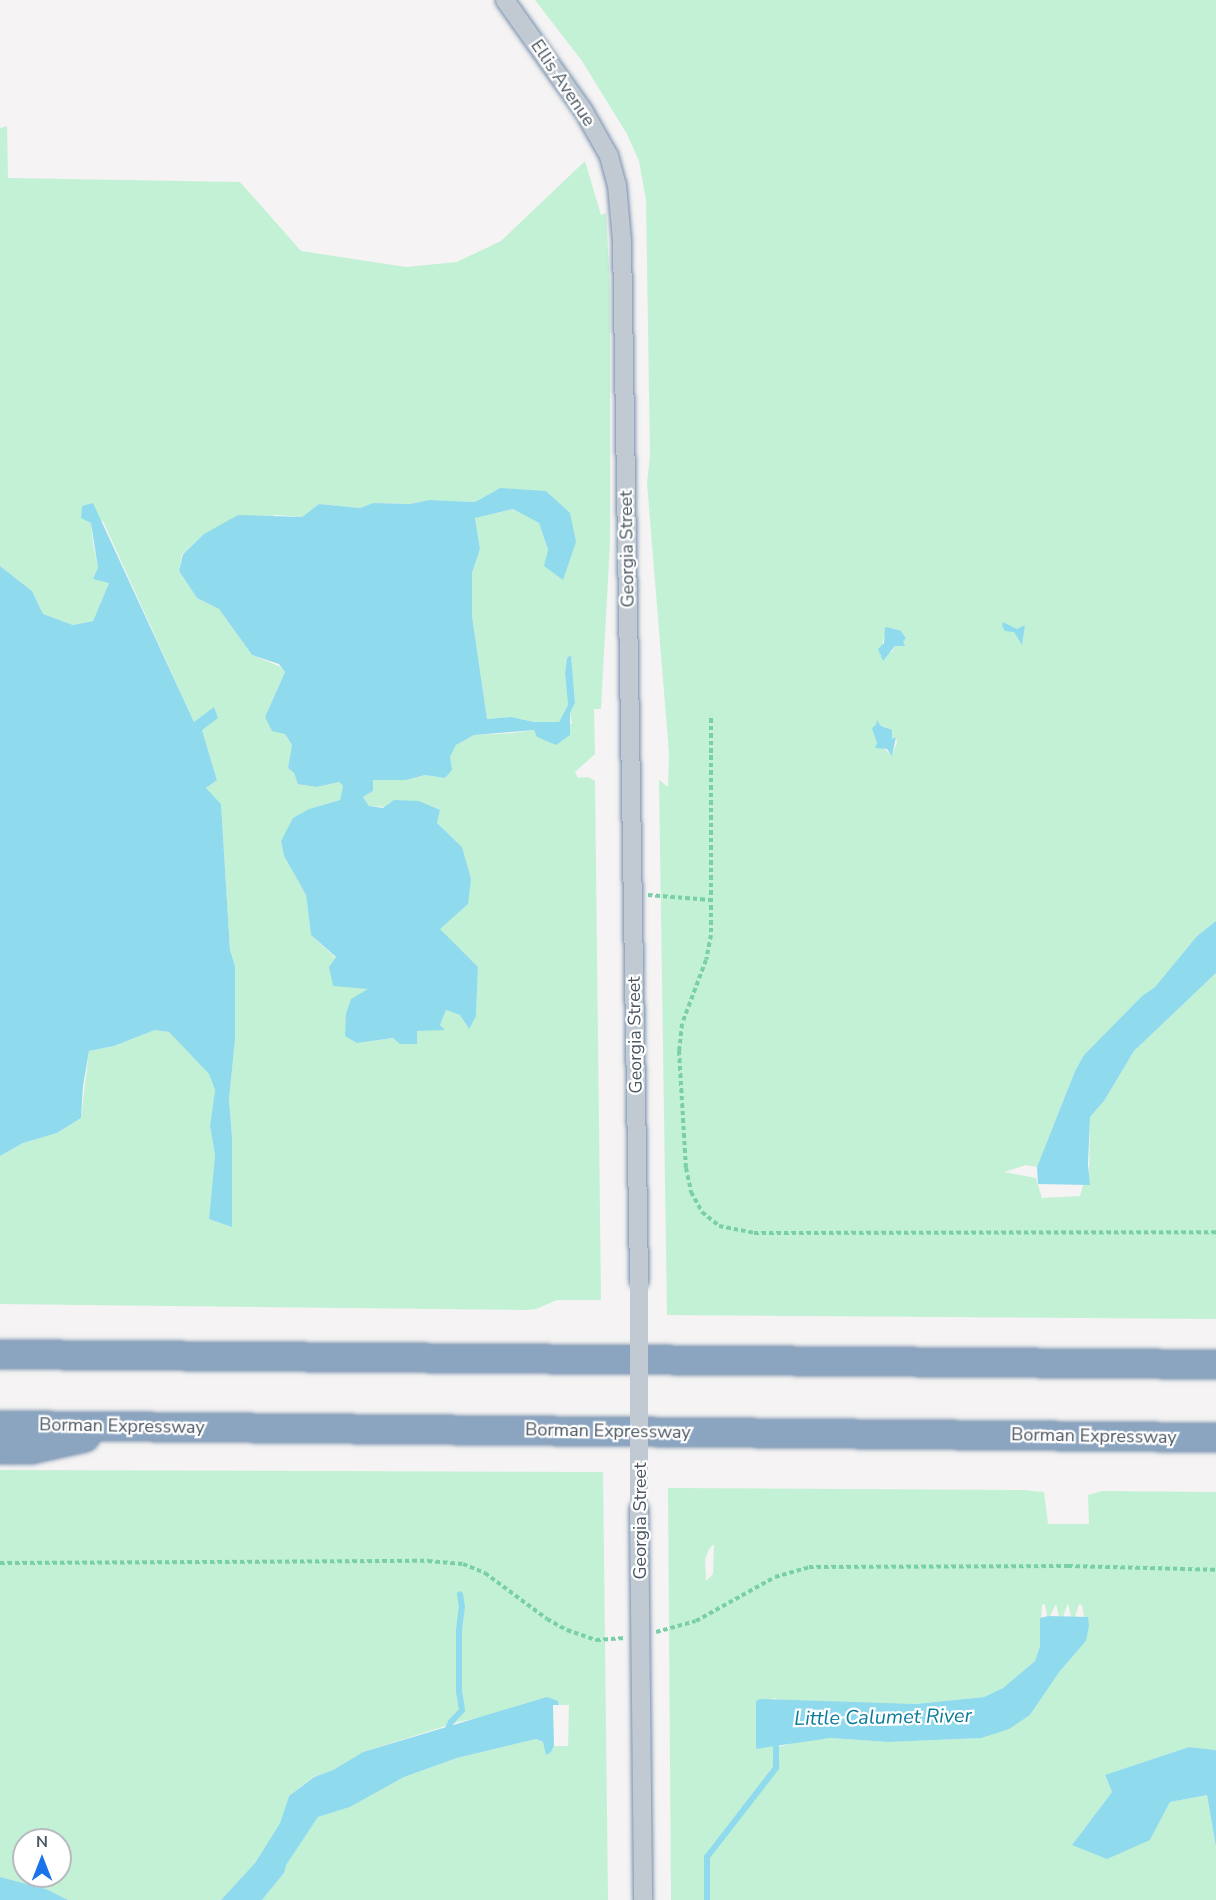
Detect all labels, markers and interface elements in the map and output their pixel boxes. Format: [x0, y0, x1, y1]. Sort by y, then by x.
street label: Ellis Avenue [526, 36, 600, 130]
street label: Georgia Street [615, 490, 639, 608]
street label: Georgia Street [623, 976, 647, 1094]
street label: Borman Expressway [39, 1414, 205, 1438]
street label: Borman Expressway [525, 1419, 691, 1443]
street label: Borman Expressway [1011, 1424, 1177, 1448]
street label: Georgia Street [629, 1463, 651, 1579]
water label: Little Calumet River [794, 1703, 972, 1731]
north arrow [12, 1828, 72, 1888]
text: N [36, 1831, 48, 1853]

